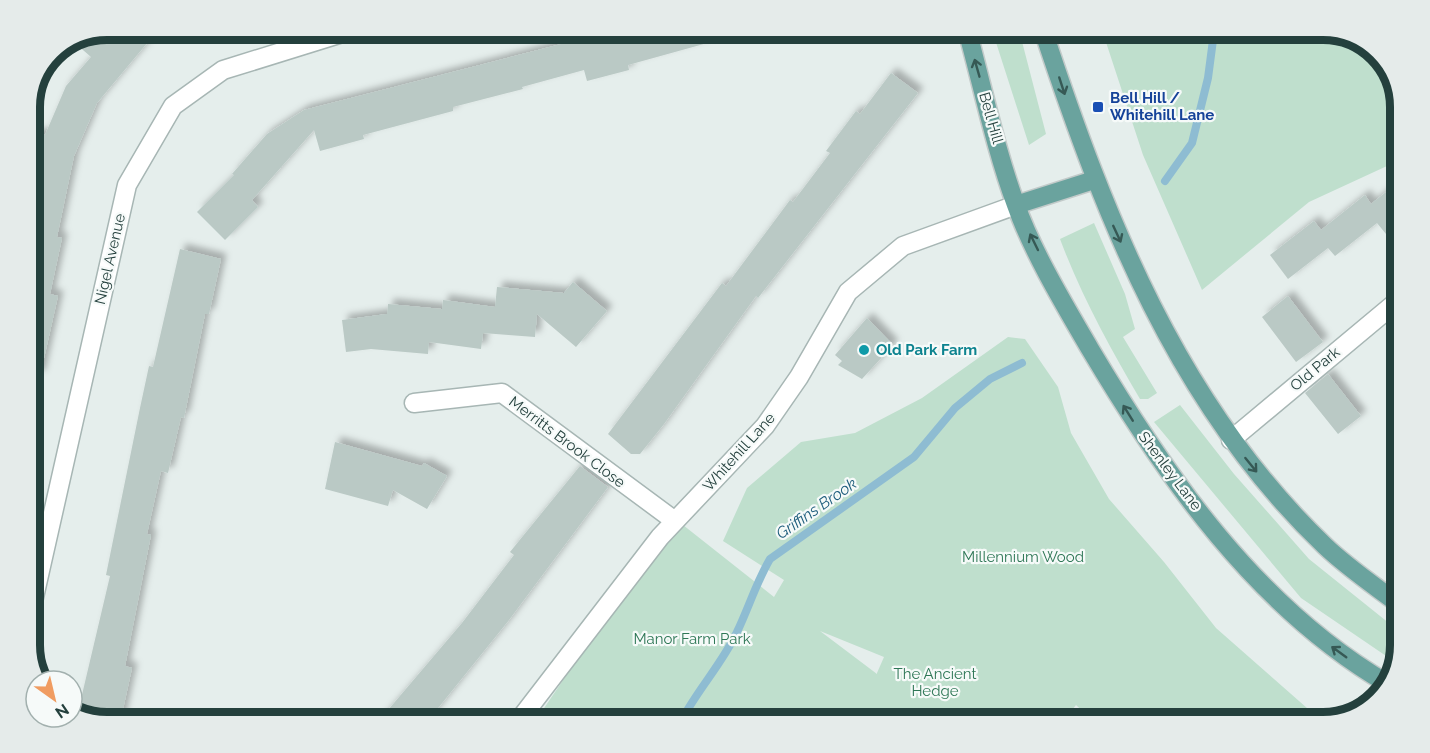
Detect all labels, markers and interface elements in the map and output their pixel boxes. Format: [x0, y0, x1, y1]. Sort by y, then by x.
one-way arrow [971, 59, 983, 78]
one-way arrow [1057, 76, 1068, 95]
place label: Bell Hill / Whitehill Lane [1110, 89, 1214, 124]
street label: Bell Hill [975, 90, 1007, 147]
marker: Bell Hill / Whitehill Lane [1091, 100, 1105, 114]
street label: Nigel Avenue [91, 212, 129, 306]
one-way arrow [1112, 224, 1124, 242]
one-way arrow [1027, 234, 1039, 252]
place label: Old Park Farm [876, 341, 977, 359]
marker: Old Park Farm [857, 343, 871, 357]
street label: Old Park [1287, 343, 1343, 395]
street label: Merritts Brook Close [505, 392, 629, 492]
one-way arrow [1121, 405, 1133, 422]
street label: Whitehill Lane [699, 409, 779, 495]
street label: Shenley Lane [1134, 428, 1206, 514]
one-way arrow [1245, 457, 1258, 473]
water label: Griffins Brook [772, 473, 861, 543]
park label: Millennium Wood [962, 548, 1084, 566]
park label: Manor Farm Park [633, 630, 751, 648]
one-way arrow [1332, 646, 1348, 658]
park label: The Ancient Hedge [894, 665, 976, 700]
north arrow [24, 669, 84, 729]
text: N [52, 700, 72, 722]

